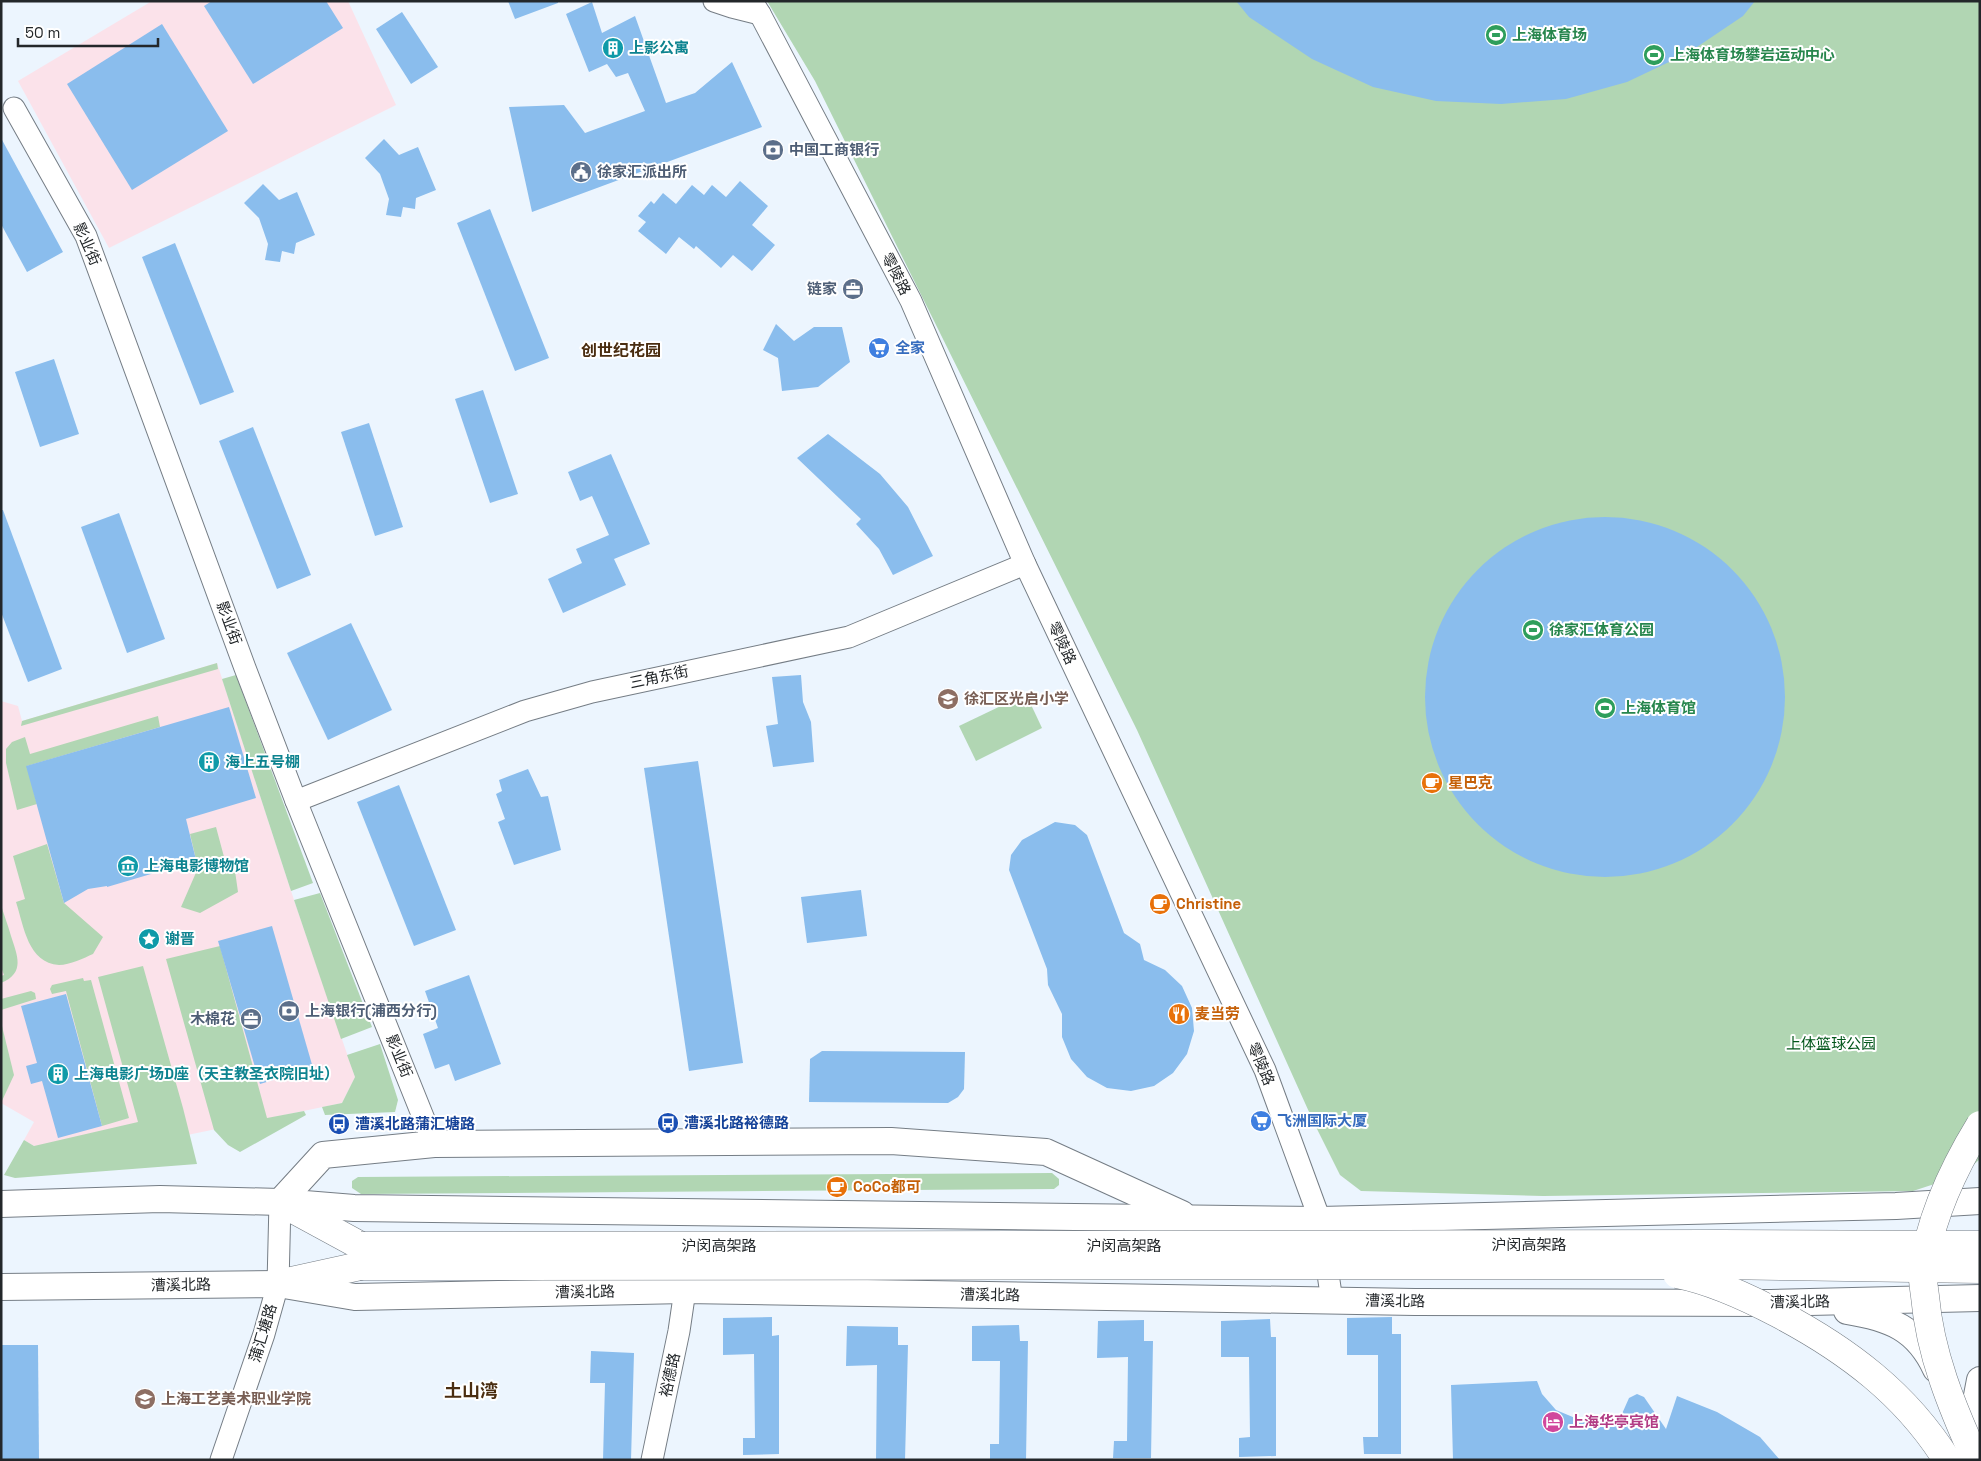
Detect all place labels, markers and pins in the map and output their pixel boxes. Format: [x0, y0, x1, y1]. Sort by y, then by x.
sports icon: 上海体育场 [1484, 23, 1508, 47]
place label: 上海体育场 [1512, 25, 1587, 44]
building icon: 上影公寓 [601, 36, 625, 60]
place label: 上影公寓 [629, 38, 689, 57]
sports icon: 上海体育场攀岩运动中心 [1642, 43, 1666, 67]
place label: 上海体育场攀岩运动中心 [1670, 45, 1835, 64]
bank icon: 中国工商银行 [761, 138, 785, 162]
place label: 中国工商银行 [789, 140, 879, 159]
public building icon: 徐家汇派出所 [569, 160, 593, 184]
place label: 徐家汇派出所 [597, 162, 687, 181]
office icon: 链家 [841, 277, 865, 301]
place label: 链家 [807, 279, 837, 298]
supermarket icon: 全家 [867, 336, 891, 360]
place label: 全家 [895, 338, 925, 357]
sports icon: 徐家汇体育公园 [1521, 618, 1545, 642]
place label: 徐家汇体育公园 [1549, 620, 1654, 639]
school or university icon: 徐汇区光启小学 [936, 687, 960, 711]
place label: 徐汇区光启小学 [964, 689, 1069, 708]
sports icon: 上海体育馆 [1593, 696, 1617, 720]
place label: 上海体育馆 [1621, 698, 1696, 717]
building icon: 海上五号棚 [197, 750, 221, 774]
place label: 海上五号棚 [225, 752, 300, 771]
cafe icon: 星巴克 [1420, 771, 1444, 795]
place label: 星巴克 [1448, 773, 1493, 792]
museum icon: 上海电影博物馆 [116, 854, 140, 878]
place label: 上海电影博物馆 [144, 856, 249, 875]
cafe icon: Christine [1148, 892, 1172, 916]
place label: Christine [1176, 894, 1242, 913]
place icon: 谢晋 [137, 927, 161, 951]
place label: 谢晋 [165, 929, 195, 948]
bank icon: 上海银行(浦西分行) [277, 999, 301, 1023]
place label: 上海银行(浦西分行) [305, 1001, 437, 1020]
restaurant icon: 麦当劳 [1167, 1002, 1191, 1026]
place label: 麦当劳 [1195, 1004, 1240, 1023]
office icon: 木棉花 [239, 1007, 263, 1031]
place label: 木棉花 [190, 1009, 235, 1028]
building icon: 上海电影广场D座（天主教圣衣院旧址） [46, 1062, 70, 1086]
place label: 上海电影广场D座（天主教圣衣院旧址） [74, 1064, 339, 1083]
supermarket icon: 飞洲国际大厦 [1249, 1109, 1273, 1133]
bus stop icon: 漕溪北路裕德路 [656, 1111, 680, 1135]
place label: 飞洲国际大厦 [1277, 1111, 1367, 1130]
bus stop icon: 漕溪北路蒲汇塘路 [327, 1112, 351, 1136]
place label: 漕溪北路裕德路 [684, 1113, 789, 1132]
place label: 漕溪北路蒲汇塘路 [355, 1114, 475, 1133]
cafe icon: CoCo都可 [825, 1175, 849, 1199]
place label: CoCo都可 [853, 1177, 921, 1196]
school or university icon: 上海工艺美术职业学院 [133, 1387, 157, 1411]
place label: 上海工艺美术职业学院 [161, 1389, 311, 1408]
hotel icon: 上海华亭宾馆 [1541, 1410, 1565, 1434]
place label: 上海华亭宾馆 [1569, 1412, 1659, 1431]

